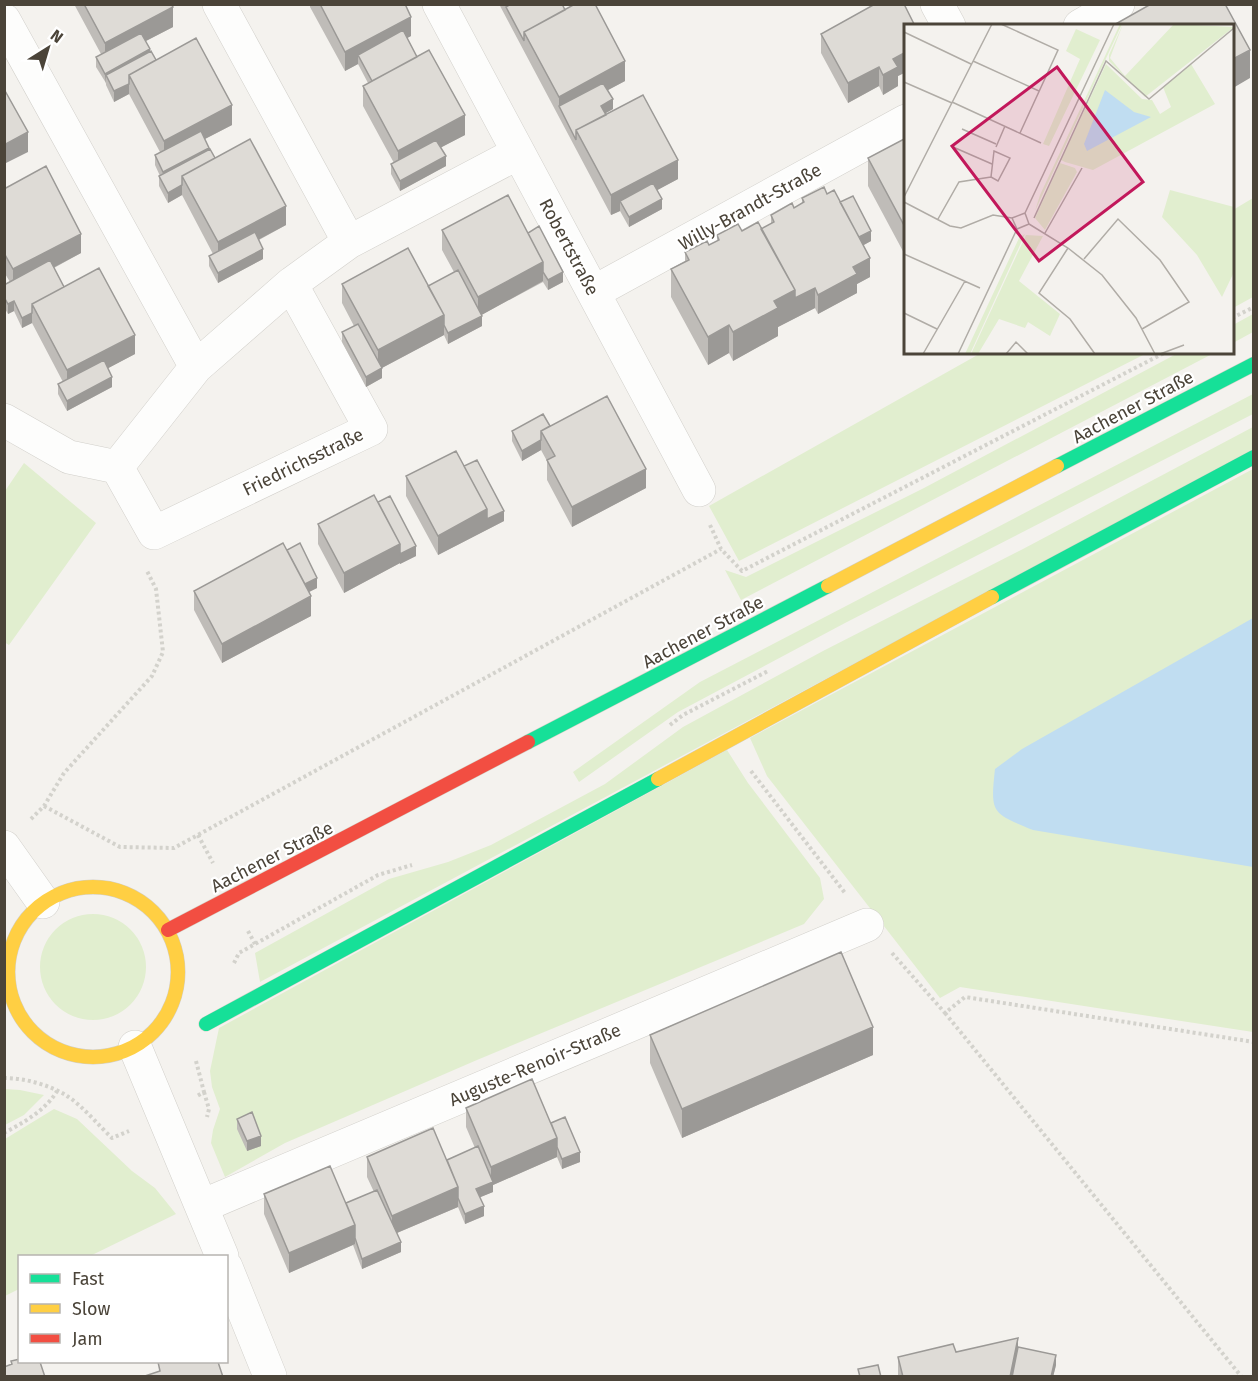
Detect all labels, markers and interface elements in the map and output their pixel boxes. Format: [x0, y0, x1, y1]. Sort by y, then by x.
north arrow [18, 18, 78, 78]
inset map [904, 24, 1234, 354]
text: N [47, 26, 67, 47]
street label: Willy-Brandt-Straße [675, 159, 825, 255]
street label: Robertstraße [534, 195, 604, 299]
street label: Aachener Straße [1069, 366, 1197, 448]
street label: Friedrichsstraße [239, 423, 367, 501]
street label: Aachener Straße [639, 591, 767, 673]
street label: Aachener Straße [207, 817, 337, 897]
street label: Auguste-Renoir-Straße [446, 1019, 624, 1111]
legend [18, 1255, 228, 1363]
text: Fast [72, 1268, 105, 1290]
text: Slow [72, 1298, 111, 1320]
text: Jam [72, 1328, 103, 1350]

